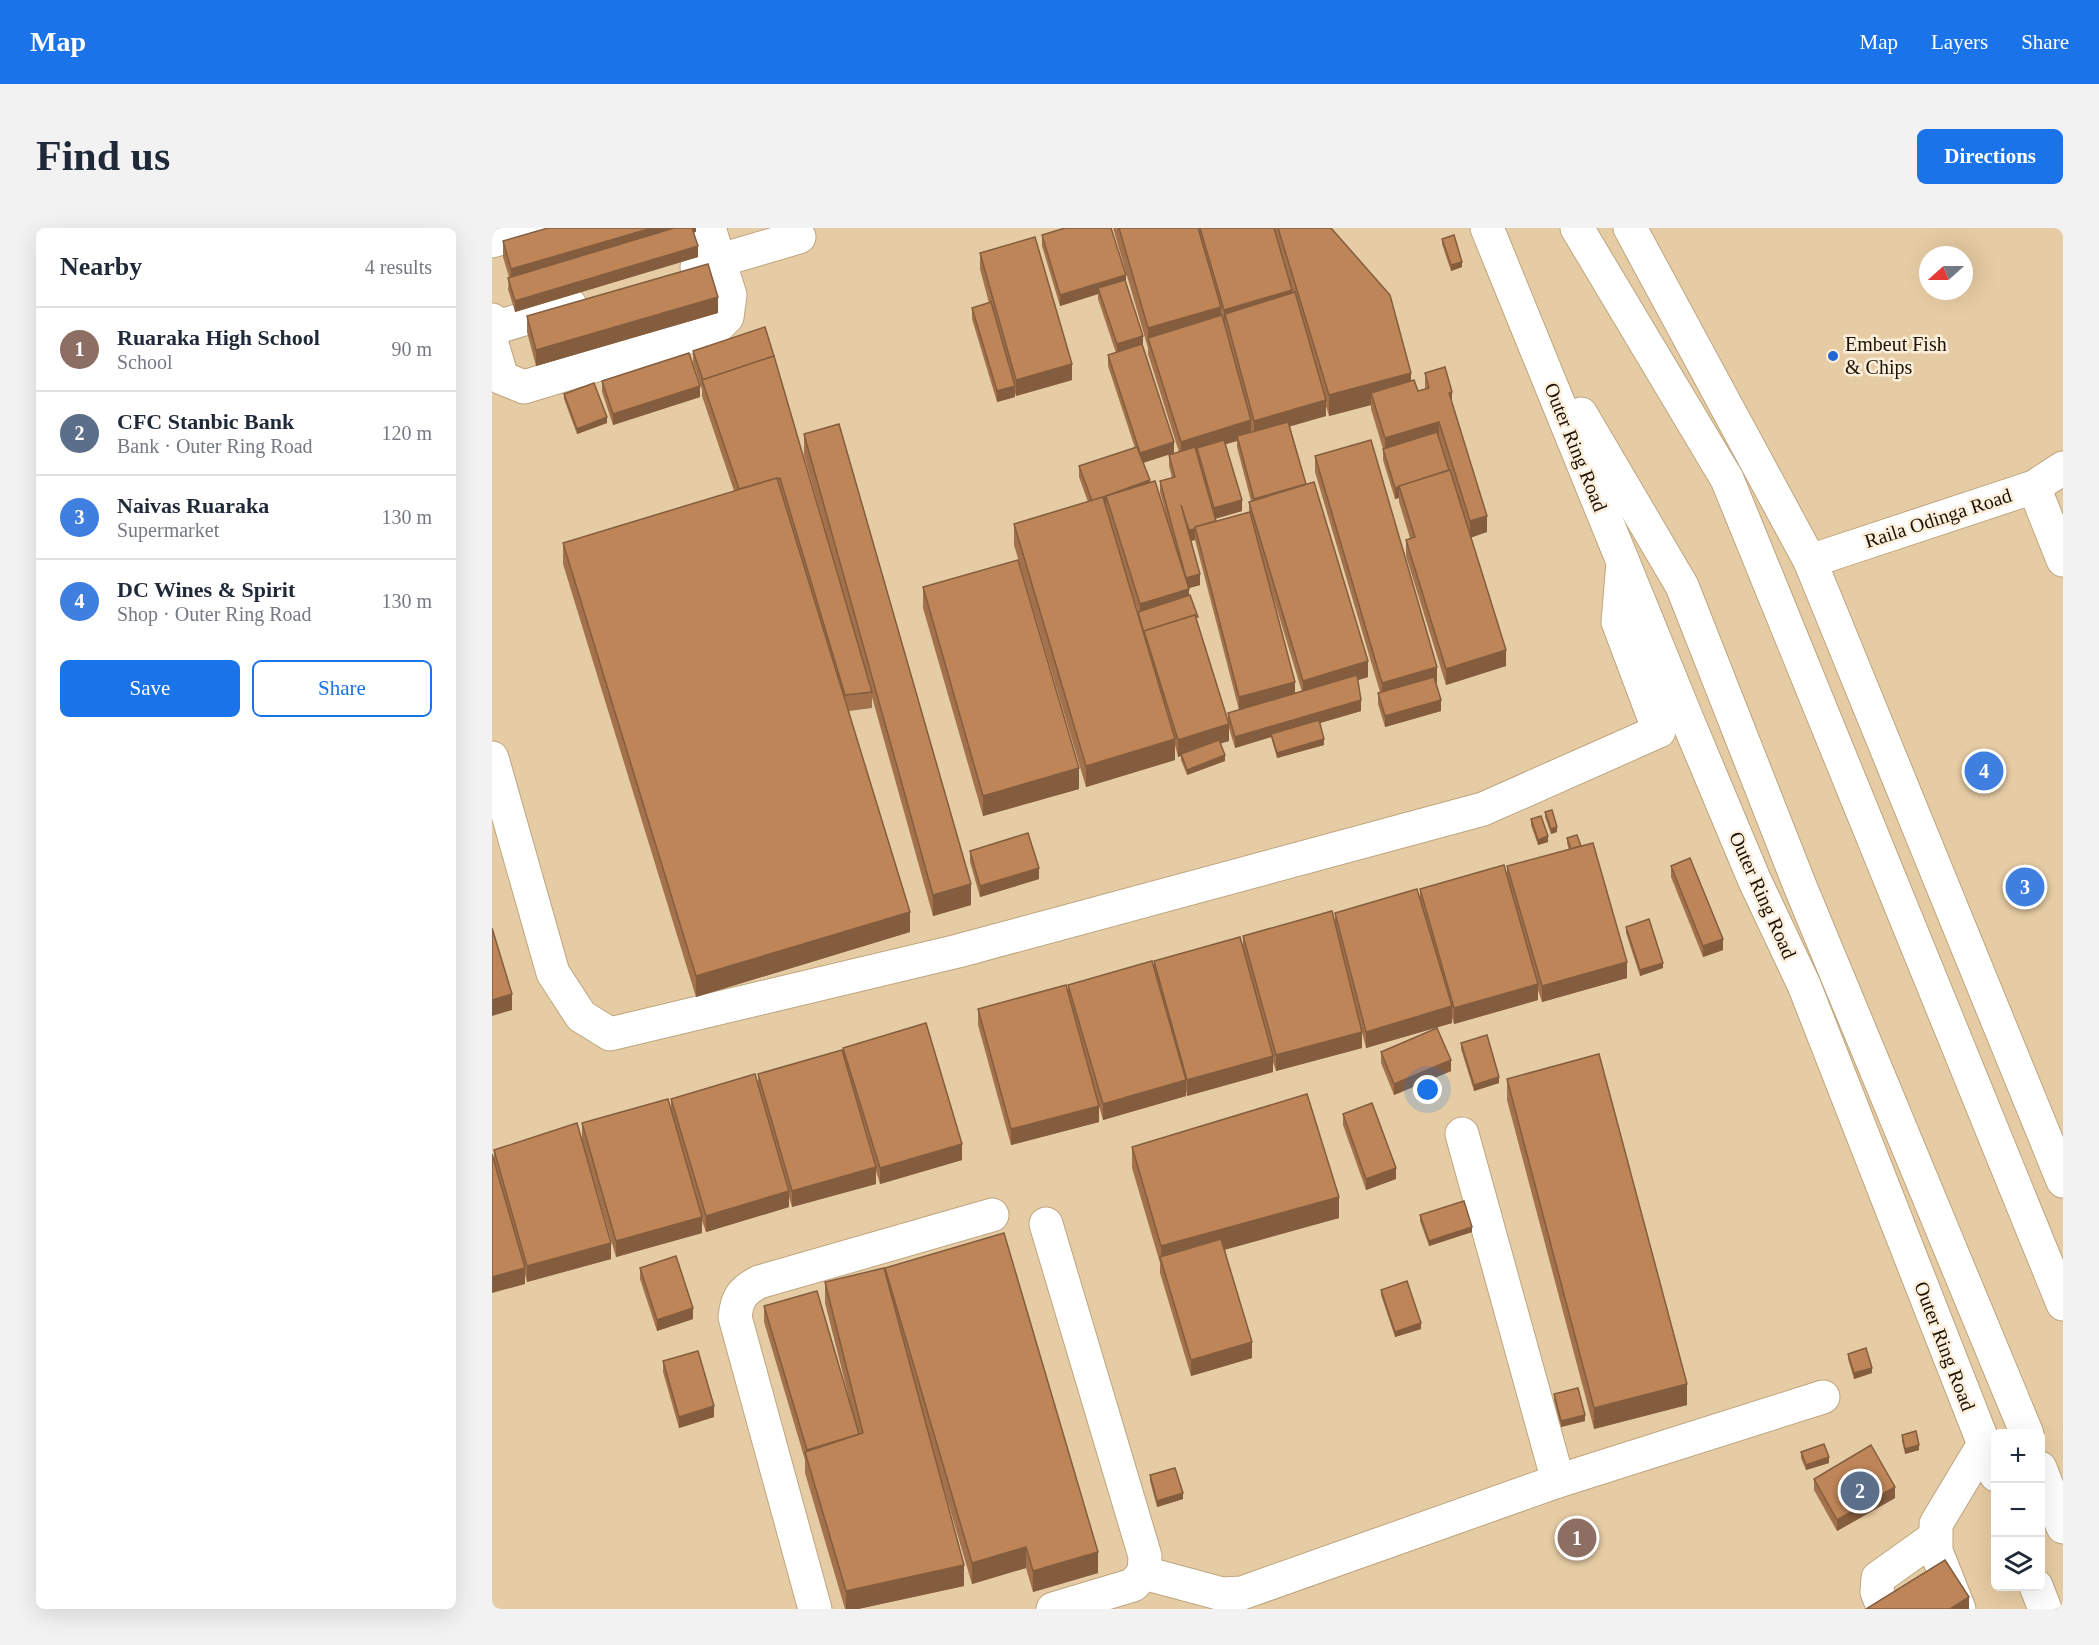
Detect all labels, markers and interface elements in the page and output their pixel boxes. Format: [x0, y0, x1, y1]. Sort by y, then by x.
text: Map [30, 26, 86, 57]
text: Map [1860, 30, 1898, 54]
text: Layers [1931, 30, 1988, 54]
text: Share [2021, 30, 2069, 54]
button: Directions [1917, 129, 2063, 184]
text: Find us [36, 133, 170, 179]
north arrow [1919, 246, 1973, 300]
text: Nearby [60, 252, 142, 281]
text: 4 results [365, 256, 432, 278]
text: Ruaraka High School [117, 325, 320, 350]
place label: Embeut Fish & Chips [1845, 333, 1947, 379]
text: 1 [75, 338, 85, 360]
text: 90 m [391, 338, 432, 360]
marker: Embeut Fish & Chips [1826, 349, 1840, 363]
text: School [117, 351, 173, 373]
street label: Outer Ring Road [1539, 380, 1612, 515]
text: CFC Stanbic Bank [117, 409, 294, 434]
text: 2 [75, 422, 85, 444]
text: 120 m [381, 422, 432, 444]
text: Bank · Outer Ring Road [117, 435, 313, 457]
street label: Raila Odinga Road [1862, 484, 2015, 553]
text: Naivas Ruaraka [117, 493, 269, 518]
text: 3 [75, 506, 85, 528]
text: 130 m [381, 506, 432, 528]
text: Supermarket [117, 519, 219, 541]
text: DC Wines & Spirit [117, 577, 295, 602]
text: 4 [75, 590, 85, 612]
text: 130 m [381, 590, 432, 612]
text: Shop · Outer Ring Road [117, 603, 311, 625]
button: Save [60, 660, 240, 717]
button: Share [252, 660, 432, 717]
pin: 4 [1964, 748, 2004, 794]
street label: Outer Ring Road [1724, 828, 1801, 962]
pin: 3 [2006, 864, 2044, 910]
your location [1413, 1075, 1442, 1104]
street label: Outer Ring Road [1909, 1278, 1980, 1414]
map controls [1991, 1429, 2045, 1591]
button: + [1991, 1429, 2045, 1483]
pin: 2 [1840, 1468, 1880, 1514]
button: − [1991, 1483, 2045, 1537]
pin: 1 [1558, 1516, 1596, 1560]
button: layers [1991, 1537, 2045, 1591]

